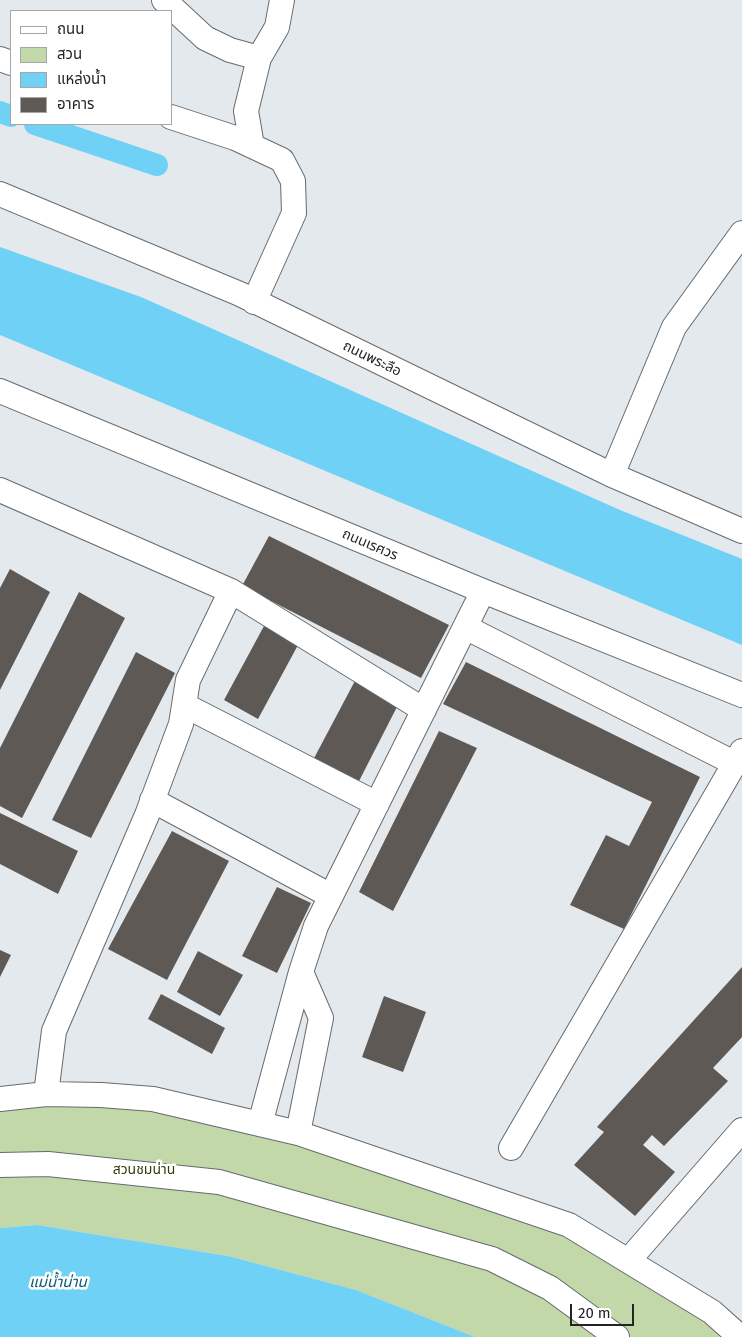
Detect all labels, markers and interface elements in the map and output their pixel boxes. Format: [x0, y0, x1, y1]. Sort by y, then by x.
legend [10, 10, 172, 125]
text: ถนน [57, 20, 84, 38]
text: สวน [57, 45, 82, 63]
text: แหล่งน้ำ [57, 70, 106, 88]
text: อาคาร [57, 95, 94, 113]
street label: ถนนพระลือ [340, 338, 404, 380]
street label: ถนนเรศวร [340, 526, 400, 564]
park label: สวนชมน่าน [113, 1162, 175, 1178]
water label: แม่น้ำน่าน [29, 1274, 87, 1292]
scale bar [572, 1294, 636, 1326]
text: 20 m [578, 1304, 611, 1322]

